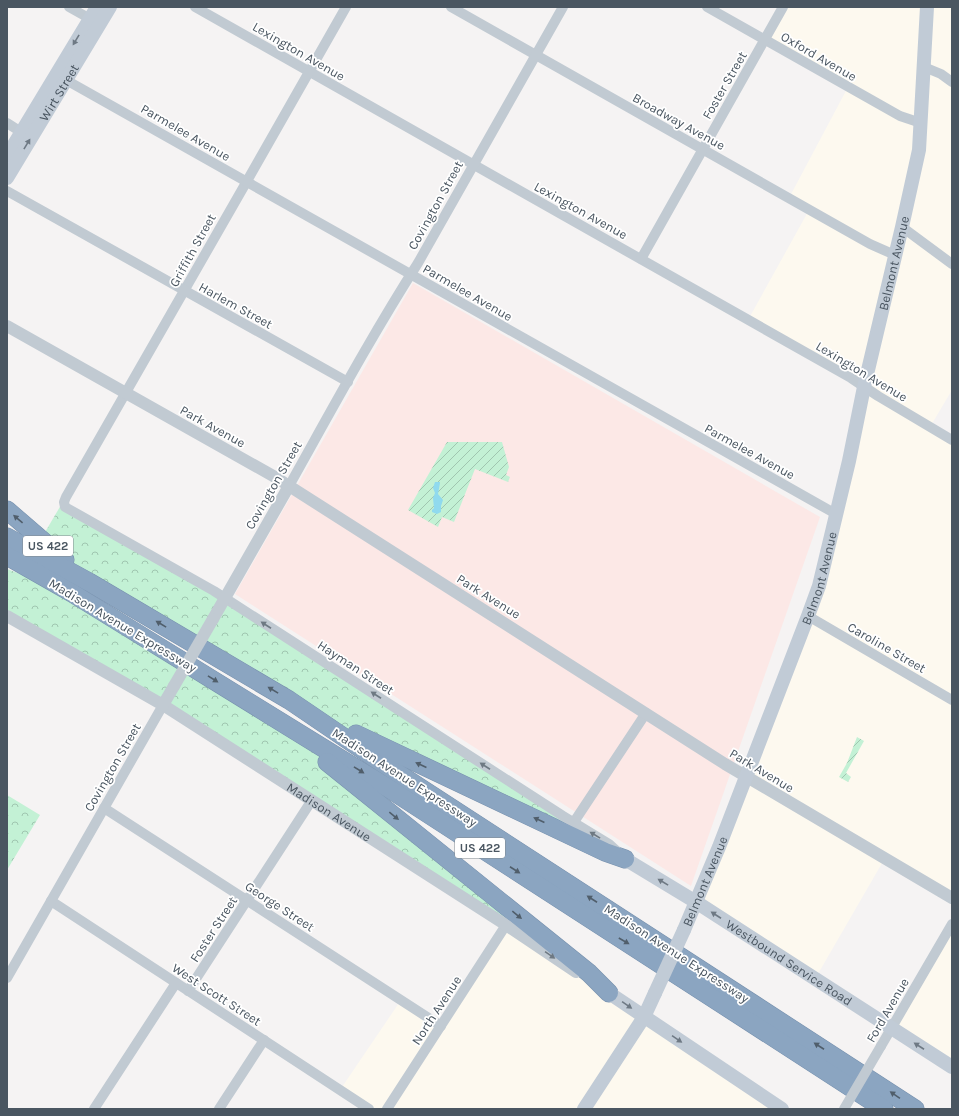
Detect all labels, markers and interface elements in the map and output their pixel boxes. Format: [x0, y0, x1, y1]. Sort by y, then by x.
street label: Lexington Avenue [250, 19, 348, 84]
street label: Oxford Avenue [778, 29, 860, 84]
one-way arrow [73, 34, 80, 46]
street label: Foster Street [699, 49, 750, 122]
street label: Wirt Street [36, 61, 82, 124]
street label: Broadway Avenue [630, 90, 728, 153]
street label: Parmelee Avenue [138, 101, 233, 164]
one-way arrow [24, 138, 31, 150]
street label: Covington Street [405, 158, 466, 252]
street label: Lexington Avenue [532, 179, 630, 242]
street label: Griffith Street [166, 211, 219, 289]
street label: Belmont Avenue [875, 214, 912, 312]
street label: Parmelee Avenue [420, 261, 515, 324]
street label: Harlem Street [196, 279, 275, 332]
street label: Lexington Avenue [813, 338, 911, 405]
street label: Park Avenue [178, 402, 248, 451]
street label: Parmelee Avenue [702, 420, 798, 483]
street label: Covington Street [242, 438, 305, 532]
one-way arrow [13, 515, 23, 524]
street label: Belmont Avenue [798, 530, 840, 627]
road number: US 422 [23, 536, 73, 556]
street label: Park Avenue [454, 571, 524, 622]
street label: Madison Avenue Expressway [46, 575, 199, 676]
street label: Caroline Street [845, 619, 929, 676]
one-way arrow [155, 621, 167, 628]
one-way arrow [261, 621, 272, 629]
street label: Hayman Street [315, 637, 397, 698]
one-way arrow [208, 675, 218, 683]
one-way arrow [267, 687, 278, 694]
one-way arrow [370, 692, 382, 699]
street label: Covington Street [81, 720, 144, 814]
street label: Madison Avenue Expressway [330, 724, 480, 830]
street label: Park Avenue [727, 745, 797, 796]
one-way arrow [416, 762, 427, 768]
one-way arrow [480, 762, 490, 770]
one-way arrow [353, 766, 365, 773]
street label: Madison Avenue [284, 778, 374, 844]
one-way arrow [389, 811, 400, 820]
one-way arrow [533, 817, 545, 823]
one-way arrow [590, 831, 600, 839]
street label: Belmont Avenue [679, 834, 731, 929]
road number: US 422 [455, 838, 505, 858]
one-way arrow [510, 866, 520, 874]
street label: George Street [242, 878, 317, 934]
one-way arrow [657, 878, 669, 885]
street label: Foster Street [187, 893, 240, 965]
one-way arrow [587, 895, 598, 903]
street label: Madison Avenue Expressway [601, 901, 752, 1006]
one-way arrow [512, 911, 523, 919]
one-way arrow [710, 911, 722, 918]
street label: Westbound Service Road [723, 916, 855, 1009]
one-way arrow [619, 937, 629, 945]
one-way arrow [545, 951, 555, 959]
street label: West Scott Street [169, 960, 264, 1029]
street label: North Avenue [409, 973, 464, 1048]
street label: Ford Avenue [863, 975, 912, 1045]
one-way arrow [622, 1001, 632, 1009]
one-way arrow [672, 1035, 682, 1043]
one-way arrow [814, 1042, 824, 1050]
one-way arrow [913, 1042, 925, 1049]
one-way arrow [890, 1091, 900, 1099]

